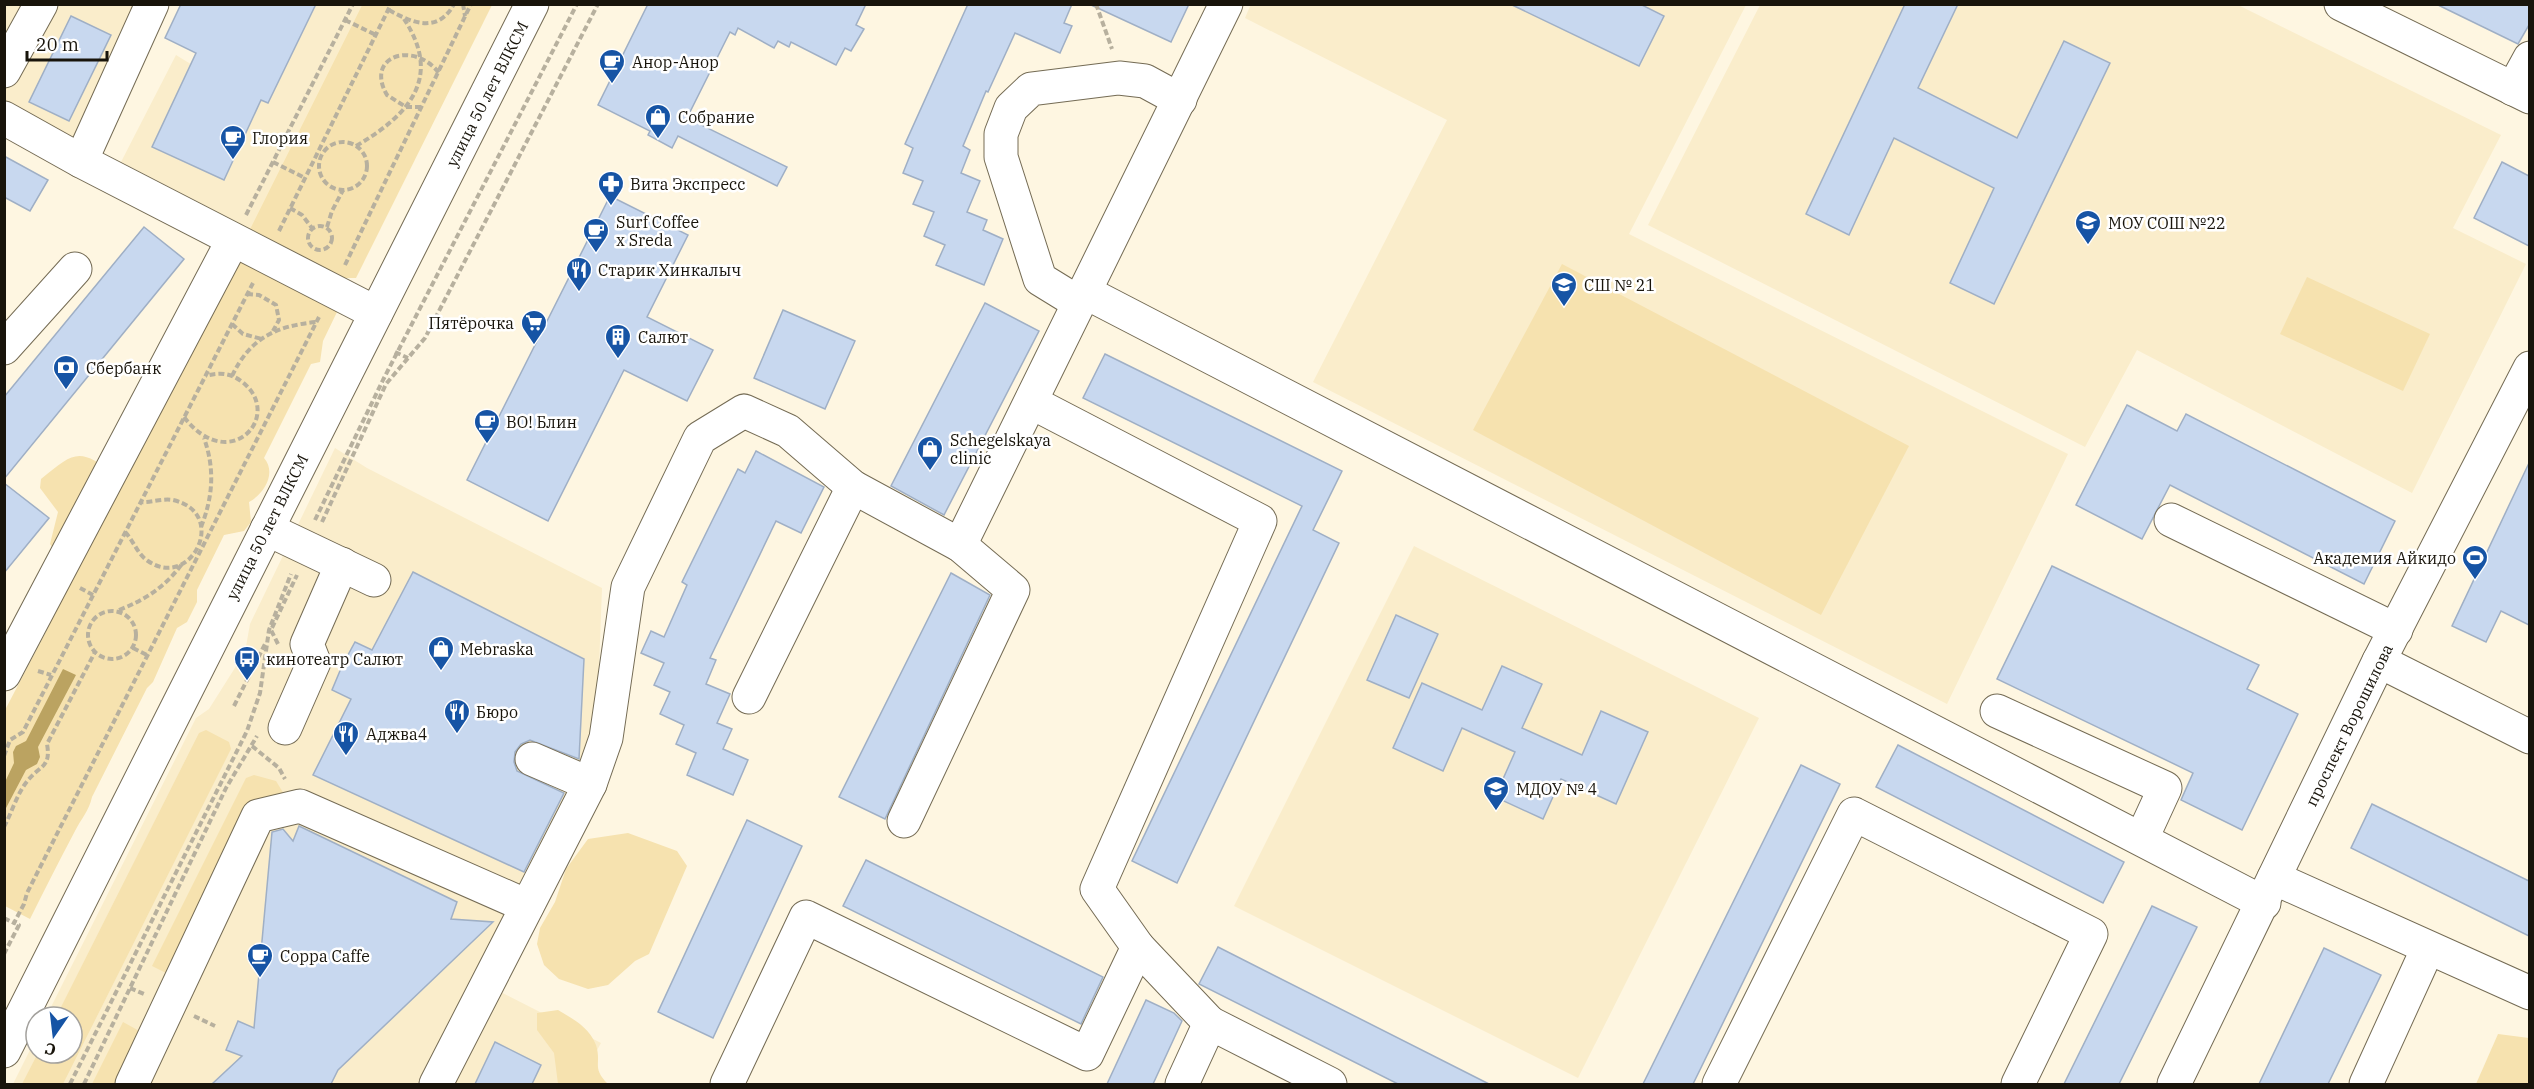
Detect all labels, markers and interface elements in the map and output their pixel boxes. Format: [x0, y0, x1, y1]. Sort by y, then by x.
street label: улица 50 лет ВЛКСМ [442, 18, 532, 170]
scale bar [27, 24, 106, 62]
text: 20 m [36, 33, 79, 56]
cafe icon: Анор-Анор [597, 47, 627, 85]
place label: Анор-Анор [632, 52, 719, 72]
shop icon: Собрание [643, 102, 673, 140]
place label: Собрание [678, 107, 754, 127]
cafe icon: Глория [218, 123, 248, 161]
place label: Глория [252, 128, 308, 148]
pharmacy icon: Вита Экспресс [596, 169, 626, 207]
place label: Вита Экспресс [630, 174, 745, 194]
school or university icon: МОУ СОШ №22 [2073, 208, 2103, 246]
place label: Surf Coffee x Sreda [616, 212, 699, 250]
place label: МОУ СОШ №22 [2108, 213, 2226, 233]
cafe icon: Surf Coffee x Sreda [581, 216, 611, 254]
restaurant icon: Старик Хинкалыч [564, 255, 594, 293]
place label: Старик Хинкалыч [598, 260, 741, 280]
school or university icon: СШ № 21 [1549, 270, 1579, 308]
place label: СШ № 21 [1584, 275, 1655, 295]
supermarket icon: Пятёрочка [519, 308, 549, 346]
place label: Пятёрочка [428, 313, 514, 333]
building icon: Салют [603, 322, 633, 360]
place label: Салют [638, 327, 688, 347]
bank icon: Сбербанк [51, 353, 81, 391]
place label: Сбербанк [86, 358, 162, 378]
cafe icon: ВО! Блин [472, 407, 502, 445]
place label: ВО! Блин [506, 412, 577, 432]
place label: Schegelskaya clinic [950, 430, 1051, 468]
shop icon: Schegelskaya clinic [915, 434, 945, 472]
street label: улица 50 лет ВЛКСМ [222, 451, 312, 603]
sports icon: Академия Айкидо [2460, 543, 2490, 581]
place label: Академия Айкидо [2313, 548, 2456, 568]
shop icon: Mebraska [426, 634, 456, 672]
place label: Mebraska [460, 639, 534, 659]
street label: проспект Ворошилова [2301, 640, 2397, 809]
bus stop icon: кинотеатр Салют [232, 644, 262, 682]
place label: кинотеатр Салют [266, 649, 403, 669]
restaurant icon: Бюро [442, 697, 472, 735]
place label: Бюро [476, 702, 518, 722]
restaurant icon: Аджва4 [331, 719, 361, 757]
place label: Аджва4 [366, 724, 427, 744]
school or university icon: МДОУ № 4 [1481, 774, 1511, 812]
place label: МДОУ № 4 [1516, 779, 1597, 799]
cafe icon: Coppa Caffe [245, 941, 275, 979]
place label: Coppa Caffe [280, 946, 370, 966]
north arrow [24, 1005, 84, 1065]
text: С [43, 1039, 58, 1061]

